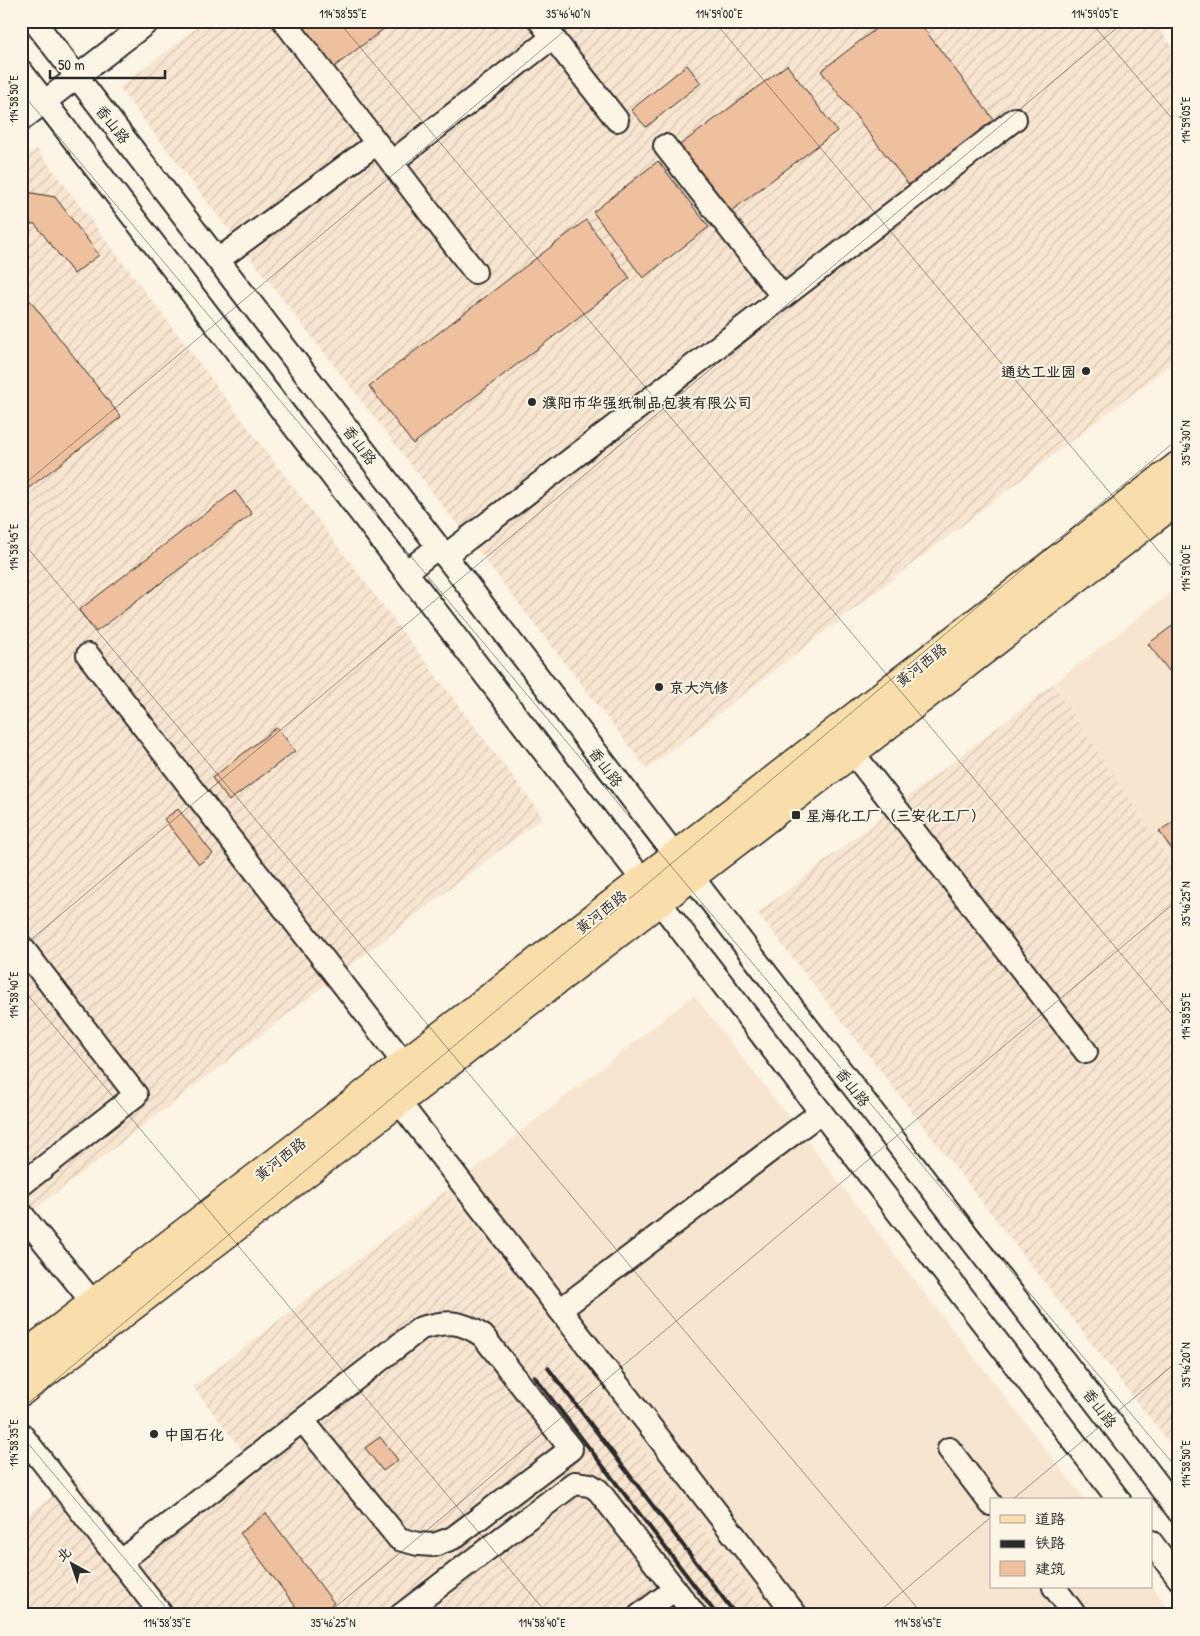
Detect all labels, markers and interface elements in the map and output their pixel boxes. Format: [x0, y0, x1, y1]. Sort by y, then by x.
text: 114°58'55"E [319, 5, 367, 22]
text: 35°46'40"N [546, 5, 590, 22]
text: 114°59'00"E [695, 5, 743, 22]
text: 114°59'05"E [1072, 5, 1119, 22]
scale bar [50, 48, 165, 80]
text: 50 m [58, 54, 85, 75]
text: 114°58'50"E [5, 74, 22, 123]
text: 114°59'05"E [1177, 96, 1194, 143]
street label: 香山路 [91, 100, 135, 148]
place label: 通达工业园 [1001, 361, 1076, 382]
marker: 通达工业园 [1080, 365, 1092, 377]
place label: 濮阳市华强纸制品包装有限公司 [542, 392, 752, 413]
marker: 濮阳市华强纸制品包装有限公司 [526, 396, 538, 408]
text: 35°46'30"N [1177, 420, 1194, 466]
street label: 香山路 [338, 421, 382, 469]
text: 114°58'45"E [5, 523, 22, 570]
text: 114°59'00"E [1177, 544, 1194, 592]
street label: 黄河西路 [891, 638, 951, 692]
place label: 京大汽修 [669, 677, 729, 698]
marker: 京大汽修 [653, 681, 665, 693]
street label: 香山路 [584, 743, 628, 791]
place label: 星海化工厂（三安化工厂） [806, 805, 986, 826]
marker: 星海化工厂（三安化工厂） [790, 809, 802, 821]
text: 35°46'25"N [1177, 881, 1194, 927]
street label: 黄河西路 [571, 885, 631, 939]
text: 114°58'40"E [5, 971, 22, 1019]
text: 114°58'55"E [1177, 992, 1194, 1040]
street label: 香山路 [831, 1063, 875, 1111]
street label: 黄河西路 [250, 1132, 310, 1186]
text: 35°46'20"N [1177, 1342, 1194, 1388]
street label: 香山路 [1078, 1384, 1122, 1432]
text: 114°58'35"E [5, 1418, 22, 1467]
place label: 中国石化 [164, 1424, 224, 1445]
marker: 中国石化 [148, 1428, 160, 1440]
text: 114°58'50"E [1177, 1439, 1194, 1488]
legend [990, 1498, 1152, 1588]
text: 道路 [1035, 1508, 1065, 1529]
text: 铁路 [1035, 1532, 1065, 1553]
north arrow [48, 1538, 98, 1588]
text: 北 [52, 1542, 75, 1565]
text: 建筑 [1035, 1558, 1065, 1579]
text: 114°58'35"E [143, 1614, 192, 1631]
text: 35°46'25"N [310, 1614, 356, 1631]
text: 114°58'40"E [518, 1614, 566, 1631]
text: 114°58'45"E [895, 1614, 942, 1631]

